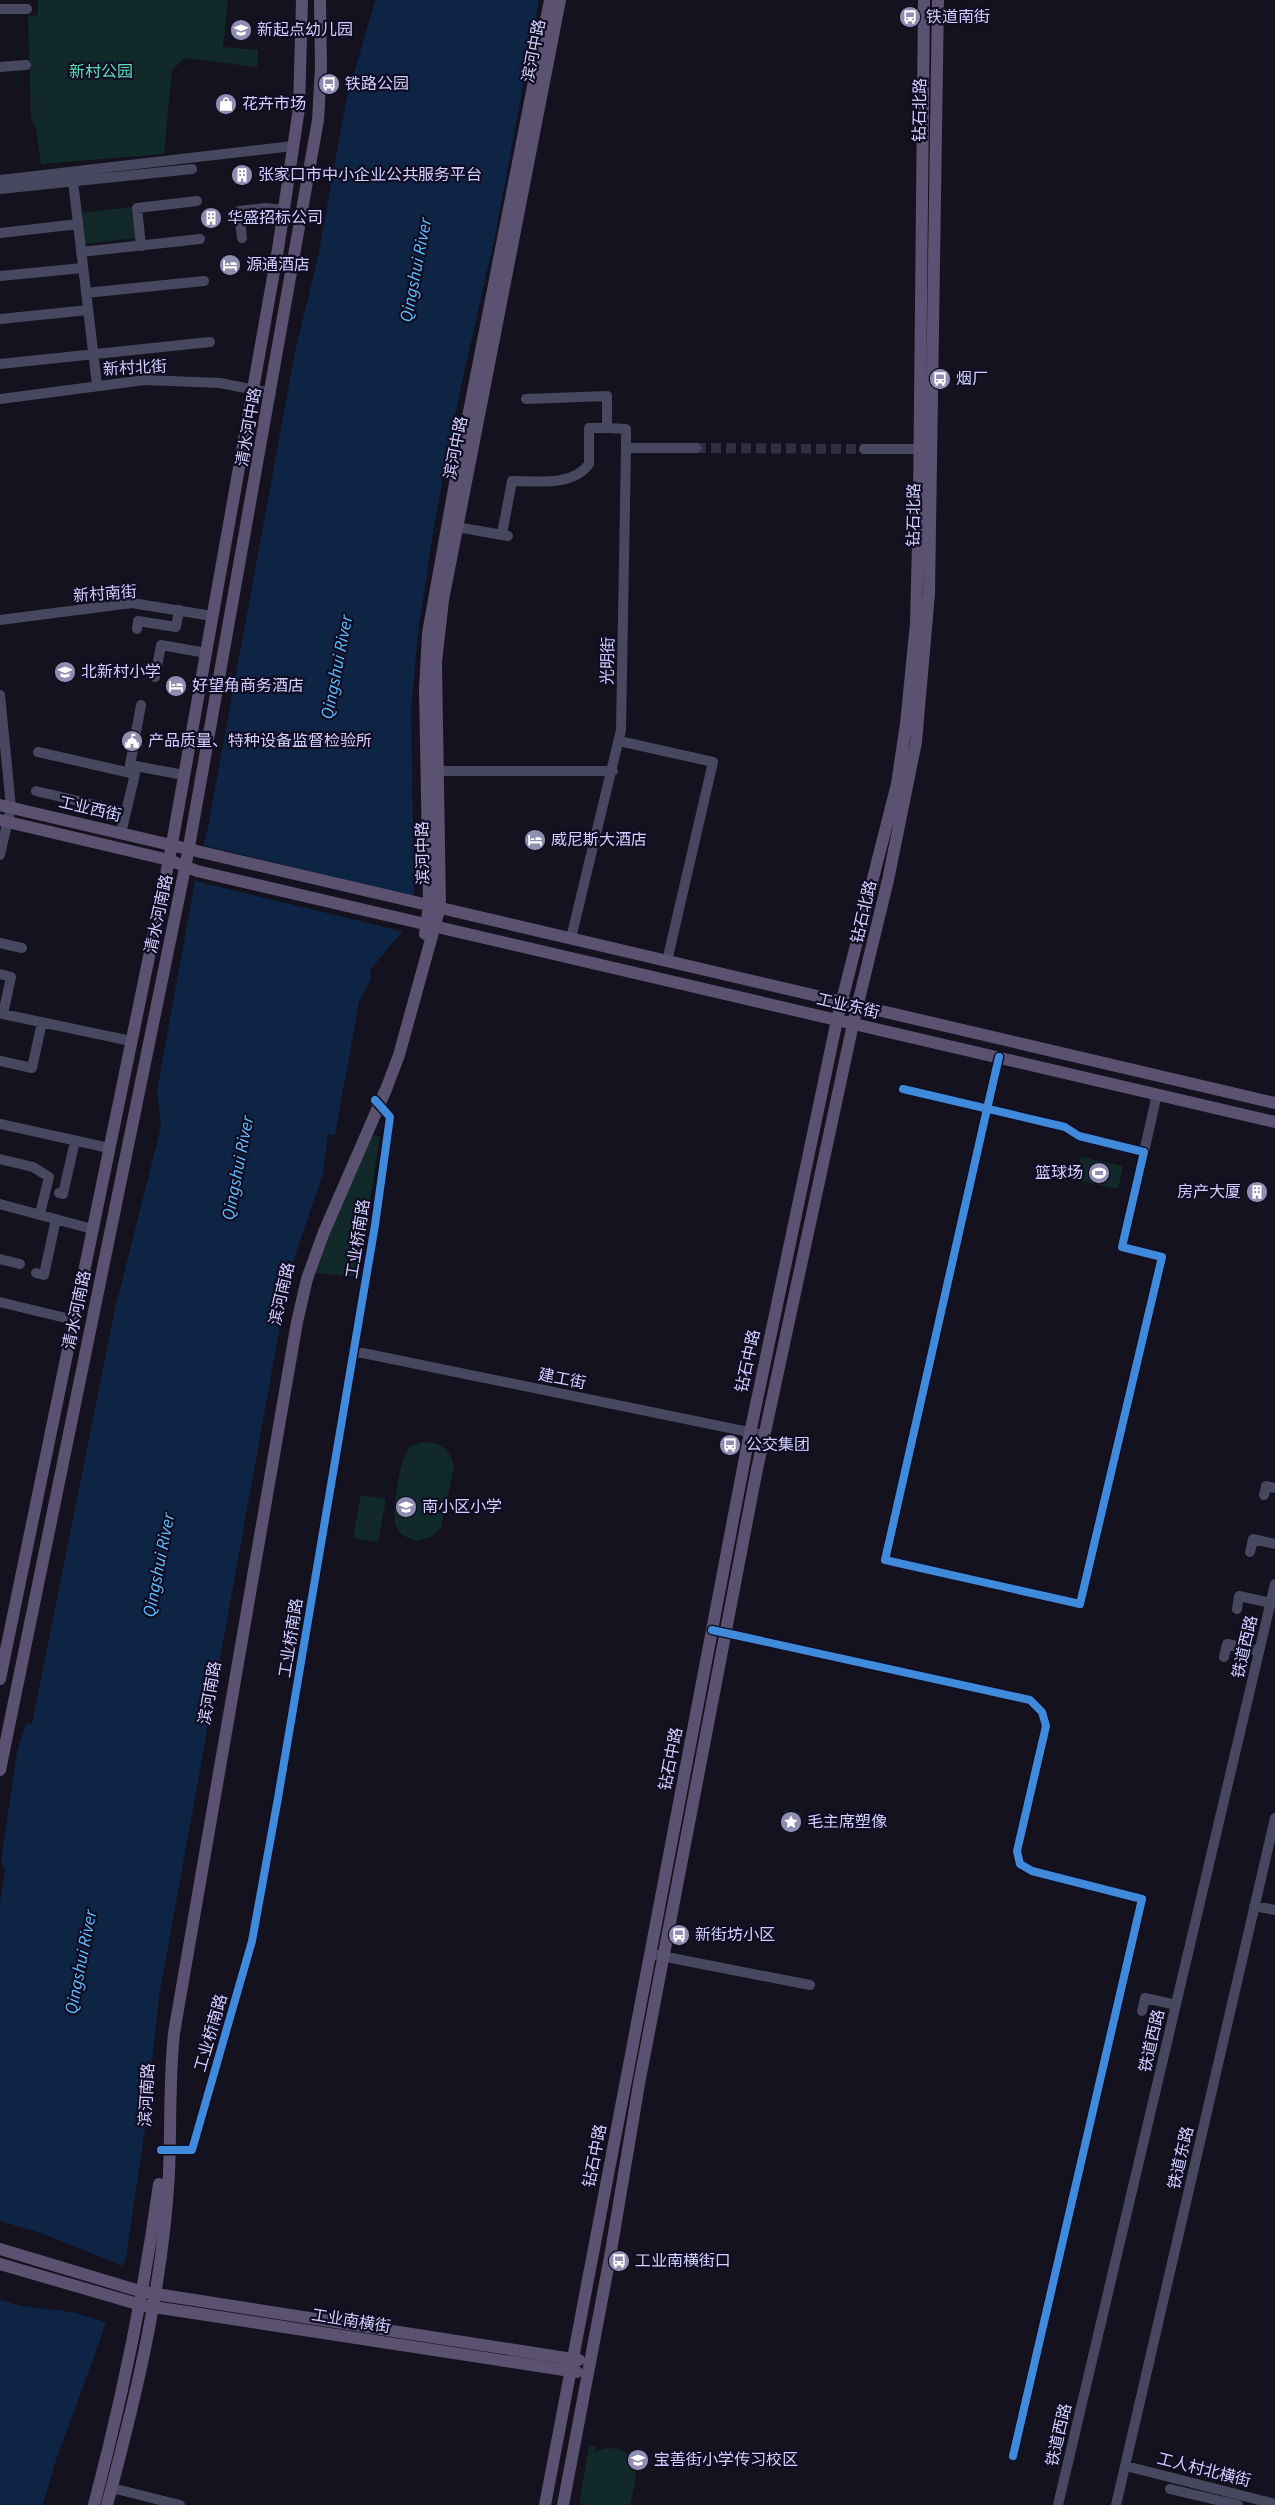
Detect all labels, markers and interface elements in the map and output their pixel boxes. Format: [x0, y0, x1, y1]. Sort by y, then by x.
bus stop icon: 铁道南街 [898, 5, 922, 29]
place label: 铁道南街 [926, 6, 990, 28]
street label: 滨河中路 [517, 17, 551, 85]
school or university icon: 新起点幼儿园 [229, 18, 253, 42]
place label: 新起点幼儿园 [257, 19, 353, 41]
park label: 新村公园 [69, 61, 133, 83]
bus stop icon: 铁路公园 [317, 72, 341, 96]
place label: 铁路公园 [345, 73, 409, 95]
street label: 钻石北路 [908, 78, 932, 142]
shop icon: 花卉市场 [214, 92, 238, 116]
place label: 花卉市场 [242, 93, 306, 115]
building icon: 张家口市中小企业公共服务平台 [230, 163, 254, 187]
place label: 张家口市中小企业公共服务平台 [258, 164, 482, 186]
building icon: 华盛招标公司 [199, 206, 223, 230]
place label: 华盛招标公司 [227, 207, 323, 229]
water label: Qingshui River [394, 215, 439, 324]
hotel icon: 源通酒店 [218, 253, 242, 277]
place label: 源通酒店 [246, 254, 310, 276]
street label: 新村北街 [102, 355, 168, 381]
bus stop icon: 烟厂 [928, 367, 952, 391]
place label: 烟厂 [956, 368, 988, 390]
street label: 清水河中路 [231, 386, 267, 468]
street label: 滨河中路 [439, 414, 473, 482]
street label: 钻石北路 [902, 483, 926, 547]
street label: 新村南街 [72, 581, 138, 607]
water label: Qingshui River [315, 612, 360, 721]
street label: 光明街 [597, 637, 619, 685]
school or university icon: 北新村小学 [53, 660, 77, 684]
place label: 北新村小学 [81, 661, 161, 683]
hotel icon: 好望角商务酒店 [164, 674, 188, 698]
place label: 好望角商务酒店 [192, 675, 304, 697]
public building icon: 产品质量、特种设备监督检验所 [120, 729, 144, 753]
place label: 产品质量、特种设备监督检验所 [148, 730, 372, 752]
street label: 工业西街 [56, 791, 124, 827]
street label: 滨河中路 [411, 821, 435, 885]
hotel icon: 威尼斯大酒店 [523, 828, 547, 852]
place label: 威尼斯大酒店 [551, 829, 647, 851]
street label: 清水河南路 [140, 873, 178, 955]
street label: 钻石北路 [846, 878, 882, 946]
street label: 工业东街 [814, 988, 882, 1024]
water label: Qingshui River [216, 1113, 261, 1222]
sports icon: 篮球场 [1087, 1161, 1111, 1185]
place label: 篮球场 [1035, 1162, 1083, 1184]
building icon: 房产大厦 [1245, 1180, 1269, 1204]
place label: 房产大厦 [1177, 1181, 1241, 1203]
street label: 工业桥南路 [341, 1198, 375, 1280]
street label: 滨河南路 [264, 1260, 300, 1328]
street label: 清水河南路 [58, 1269, 96, 1351]
street label: 钻石中路 [731, 1327, 765, 1395]
street label: 建工街 [536, 1364, 588, 1394]
bus stop icon: 公交集团 [718, 1433, 742, 1457]
place label: 公交集团 [746, 1434, 810, 1456]
school or university icon: 南小区小学 [394, 1495, 418, 1519]
place label: 南小区小学 [422, 1496, 502, 1518]
water label: Qingshui River [137, 1510, 182, 1619]
street label: 工业桥南路 [274, 1597, 308, 1679]
street label: 铁道西路 [1227, 1613, 1263, 1681]
street label: 滨河南路 [194, 1660, 226, 1726]
street label: 钻石中路 [654, 1725, 688, 1793]
place icon: 毛主席塑像 [779, 1810, 803, 1834]
place label: 毛主席塑像 [807, 1811, 887, 1833]
water label: Qingshui River [59, 1907, 104, 2016]
bus stop icon: 新街坊小区 [667, 1923, 691, 1947]
place label: 新街坊小区 [695, 1924, 775, 1946]
street label: 工业桥南路 [189, 1992, 233, 2074]
street label: 铁道西路 [1134, 2007, 1170, 2075]
street label: 滨河南路 [134, 2062, 160, 2128]
street label: 钻石中路 [578, 2122, 612, 2190]
street label: 铁道东路 [1163, 2124, 1199, 2192]
bus stop icon: 工业南横街口 [607, 2249, 631, 2273]
place label: 工业南横街口 [635, 2250, 731, 2272]
street label: 工业南横街 [310, 2304, 392, 2338]
street label: 铁道西路 [1041, 2401, 1077, 2469]
school or university icon: 宝善街小学传习校区 [626, 2448, 650, 2472]
street label: 工人村北横街 [1155, 2448, 1253, 2492]
place label: 宝善街小学传习校区 [654, 2449, 798, 2471]

